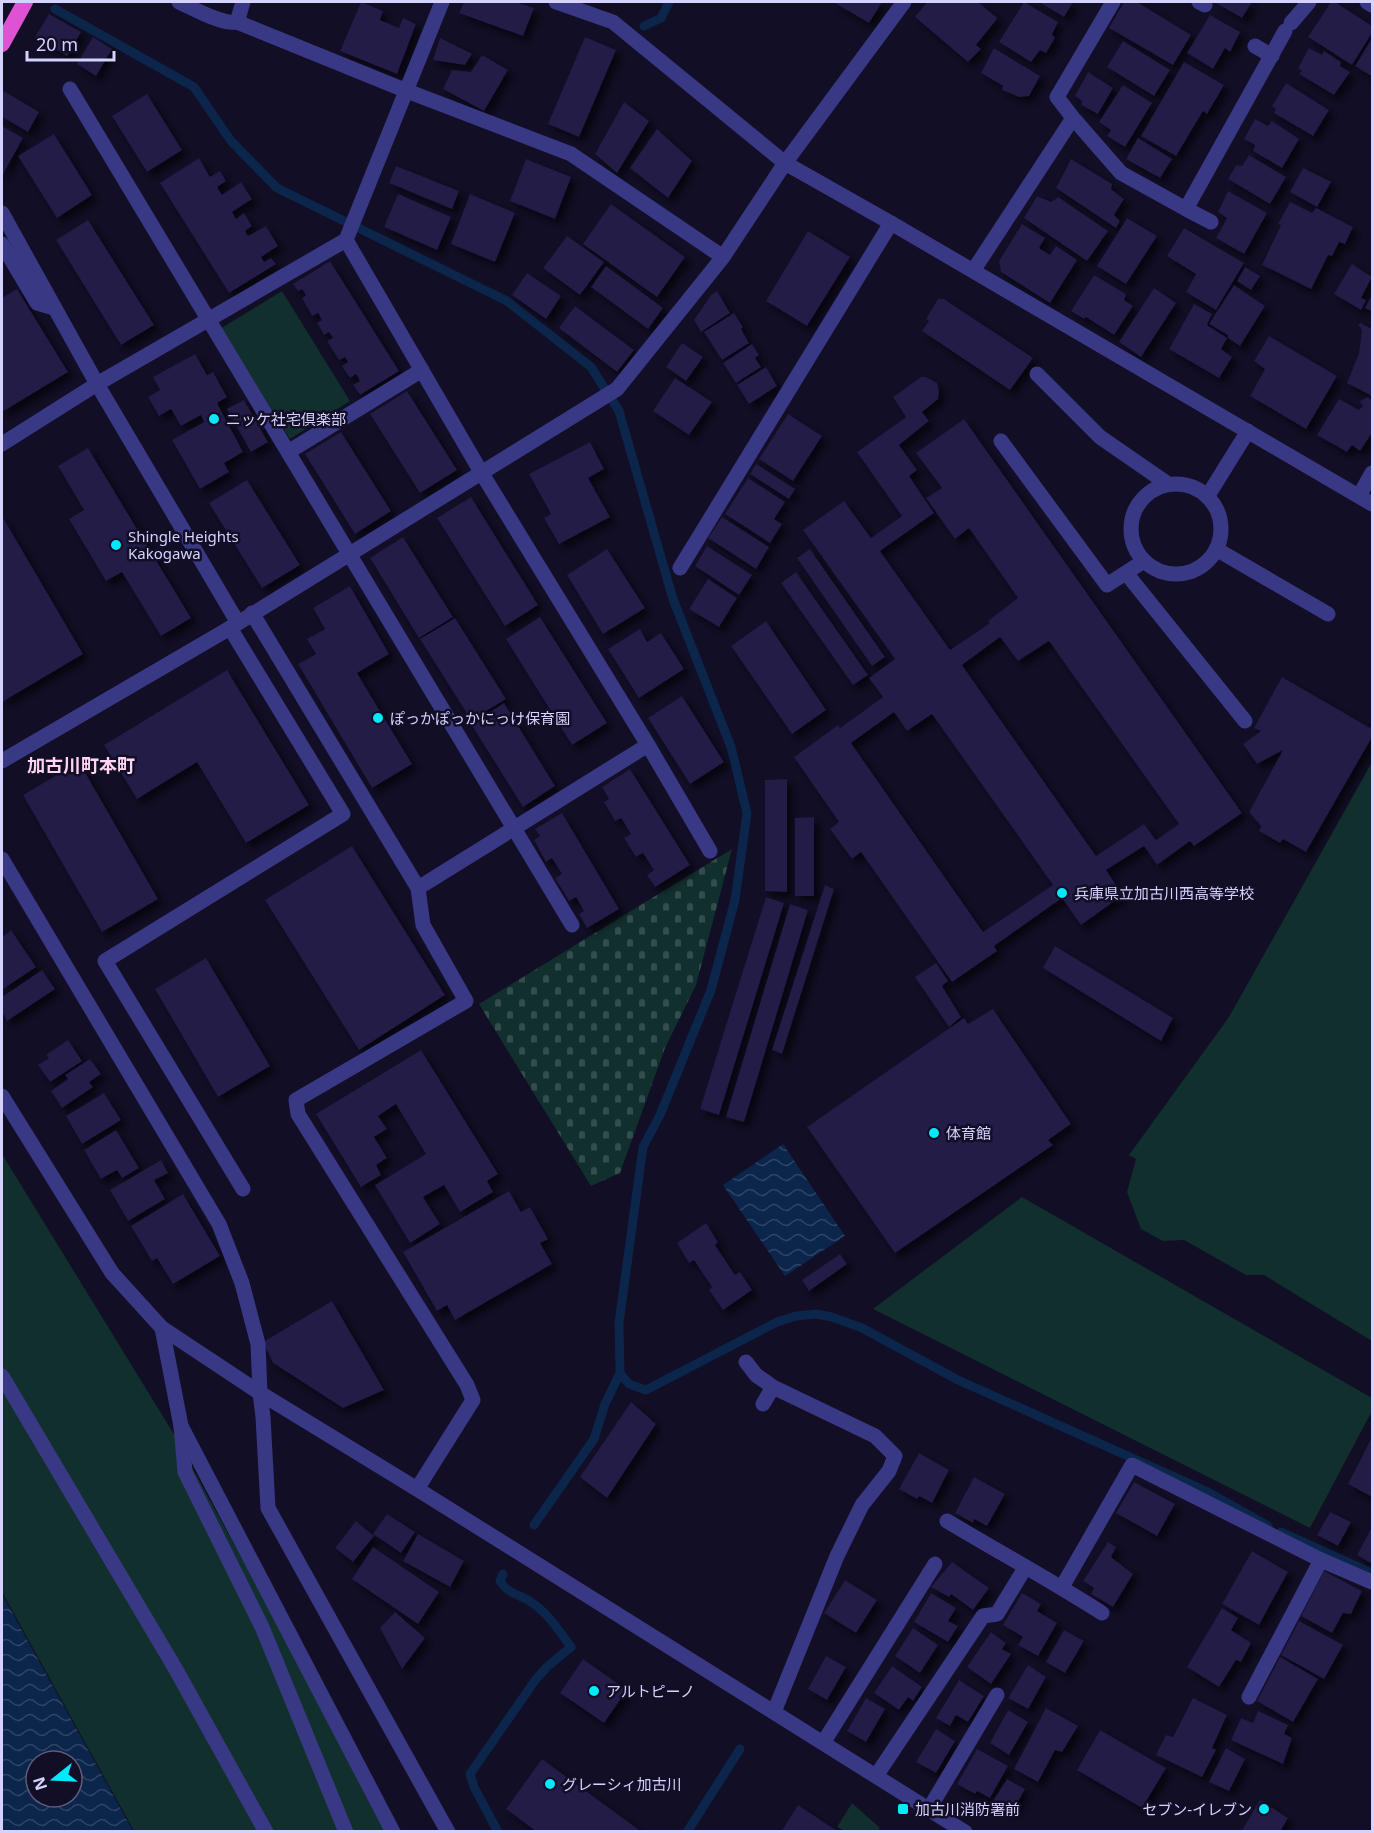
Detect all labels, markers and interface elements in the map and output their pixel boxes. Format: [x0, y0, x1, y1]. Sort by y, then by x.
scale bar [27, 24, 114, 62]
text: 20 m [36, 32, 78, 56]
place label: ニッケ社宅倶楽部 [226, 409, 346, 429]
marker: ニッケ社宅倶楽部 [207, 412, 221, 426]
place label: Shingle Heights Kakogawa [128, 526, 239, 563]
marker: Shingle Heights Kakogawa [109, 538, 123, 552]
place label: ぽっかぽっかにっけ保育園 [390, 708, 570, 728]
marker: ぽっかぽっかにっけ保育園 [371, 711, 385, 725]
district label: 加古川町本町 [27, 753, 135, 777]
place label: 兵庫県立加古川西高等学校 [1074, 883, 1254, 903]
marker: 兵庫県立加古川西高等学校 [1055, 886, 1069, 900]
place label: 体育館 [946, 1123, 991, 1143]
marker: 体育館 [927, 1126, 941, 1140]
place label: アルトピーノ [606, 1681, 695, 1701]
marker: アルトピーノ [587, 1684, 601, 1698]
north arrow [24, 1749, 84, 1809]
text: N [27, 1774, 52, 1793]
place label: グレーシィ加古川 [562, 1774, 682, 1794]
marker: グレーシィ加古川 [543, 1777, 557, 1791]
place label: 加古川消防署前 [915, 1799, 1020, 1819]
place label: セブン-イレブン [1142, 1799, 1252, 1819]
marker: 加古川消防署前 [896, 1802, 910, 1816]
marker: セブン-イレブン [1257, 1802, 1271, 1816]

